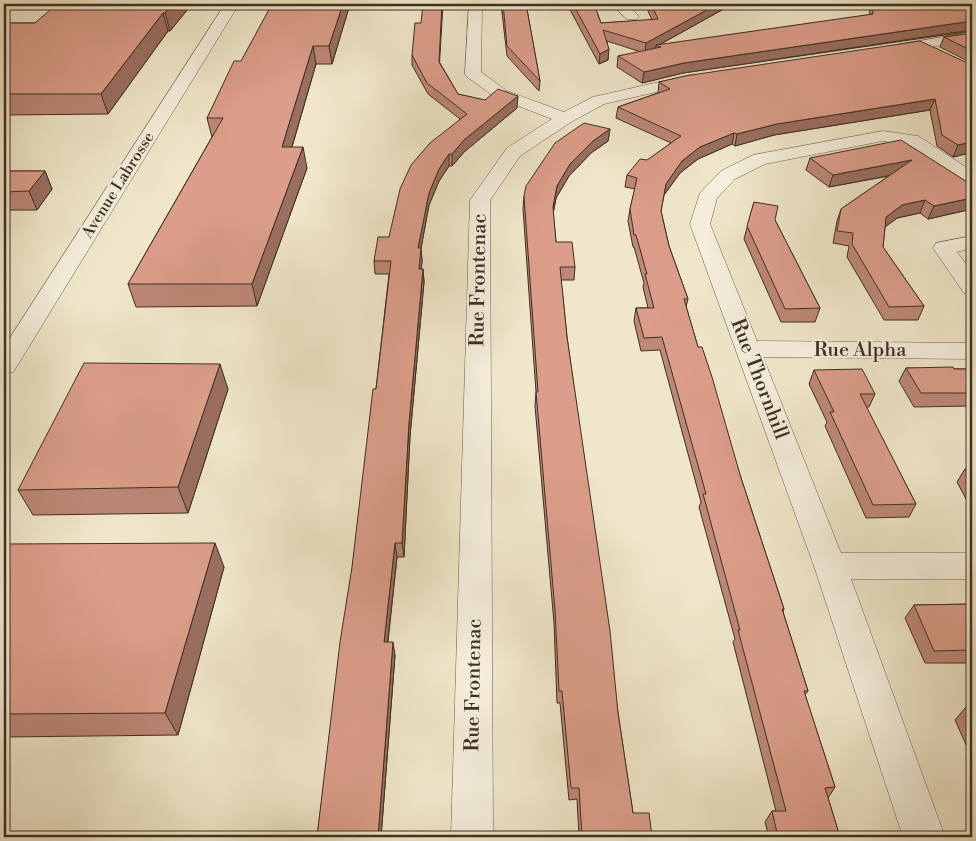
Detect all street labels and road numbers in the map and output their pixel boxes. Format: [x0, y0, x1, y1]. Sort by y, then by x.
street label: Avenue Labrosse [77, 128, 159, 243]
street label: Rue Frontenac [465, 213, 493, 347]
street label: Rue Thornhill [724, 315, 794, 443]
street label: Rue Alpha [814, 338, 907, 363]
street label: Rue Frontenac [460, 618, 488, 752]

